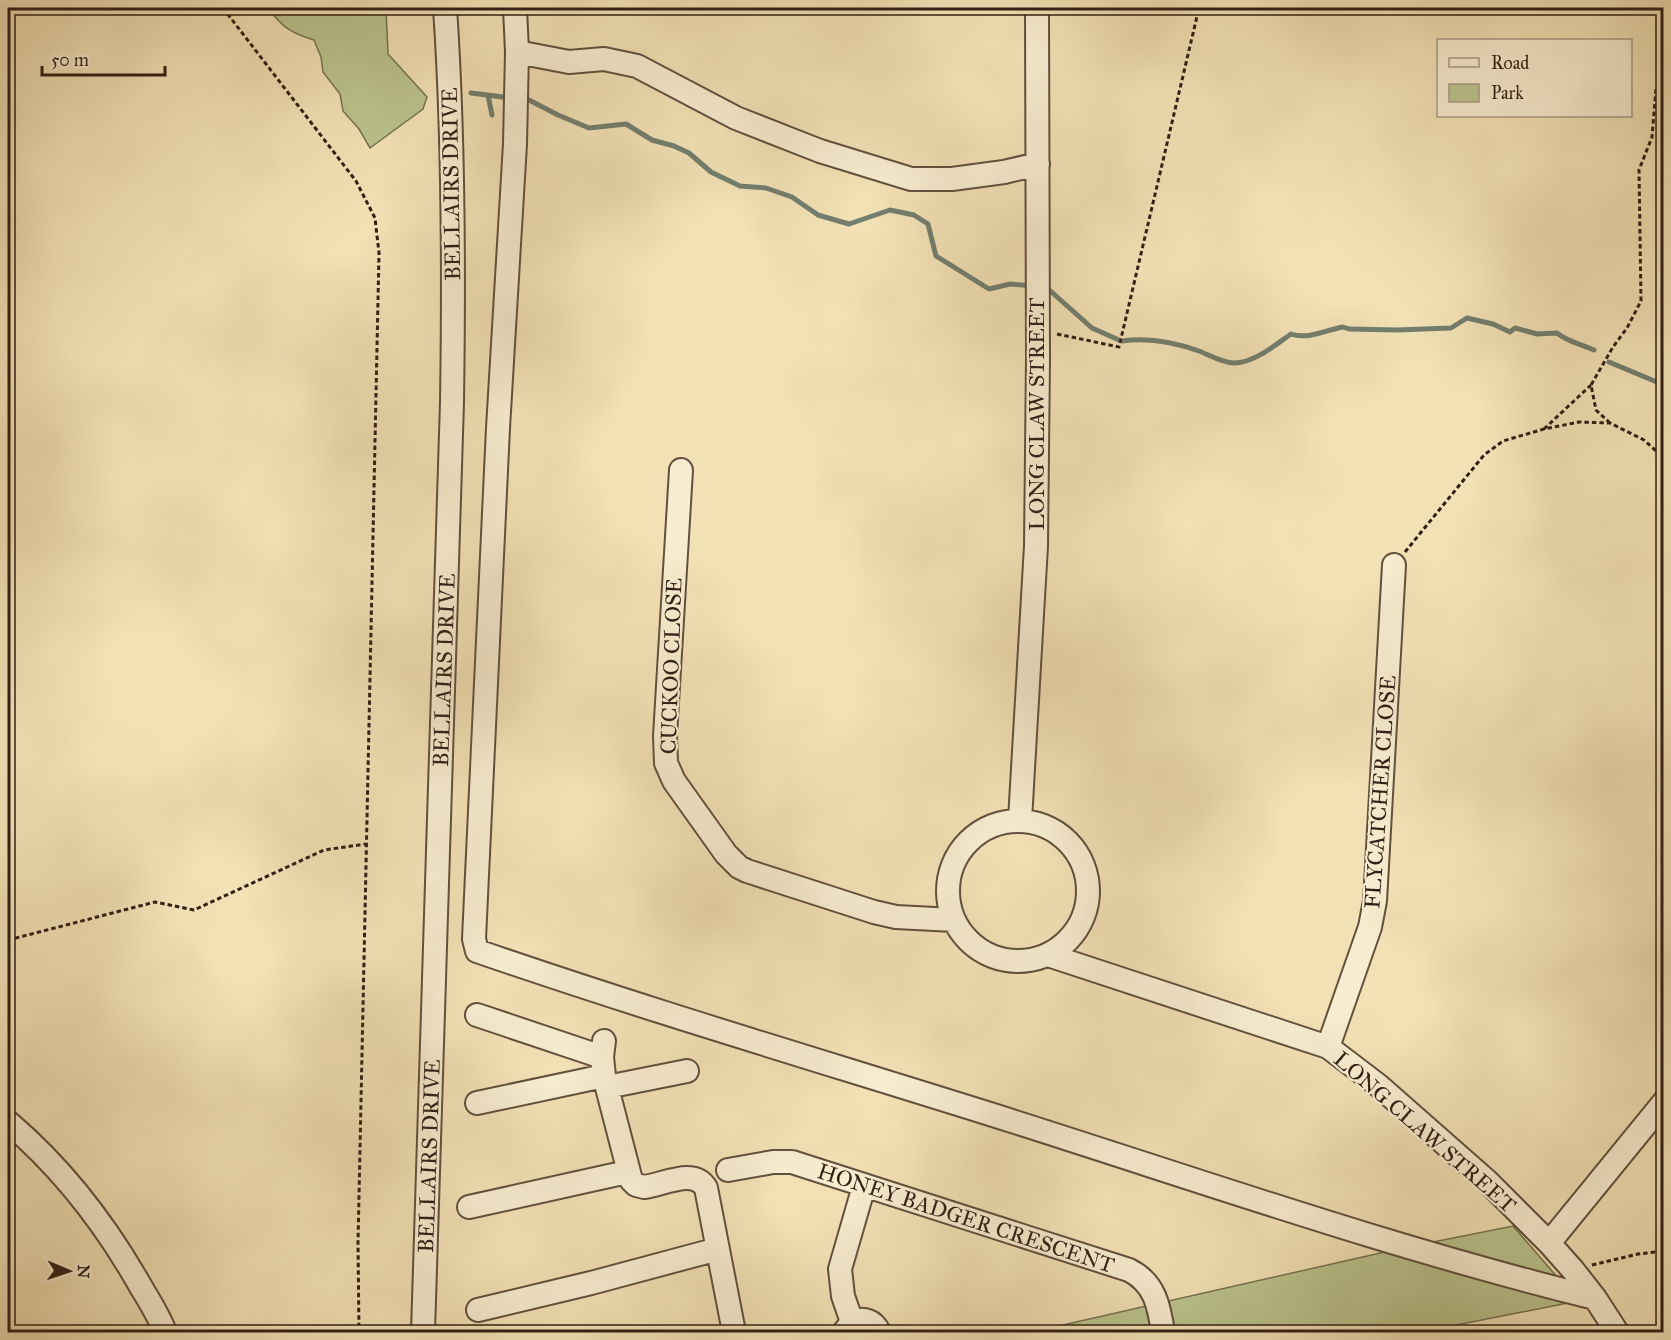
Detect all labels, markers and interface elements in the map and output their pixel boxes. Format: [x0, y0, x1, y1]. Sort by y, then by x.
scale bar [42, 39, 165, 77]
legend [1437, 39, 1632, 117]
text: 50 m [51, 49, 89, 71]
text: Road [1491, 52, 1529, 74]
text: Park [1491, 82, 1524, 104]
street label: BELLAIRS DRIVE [436, 87, 466, 281]
street label: LONG CLAW STREET [1023, 298, 1050, 530]
street label: BELLAIRS DRIVE [427, 573, 461, 767]
street label: CUCKOO CLOSE [654, 577, 688, 755]
street label: FLYCATCHER CLOSE [1358, 674, 1402, 910]
street label: LONG CLAW STREET [1328, 1045, 1522, 1219]
street label: BELLAIRS DRIVE [412, 1059, 446, 1253]
street label: HONEY BADGER CRESCENT [814, 1157, 1118, 1279]
north arrow [39, 1241, 99, 1301]
text: N [74, 1264, 93, 1279]

